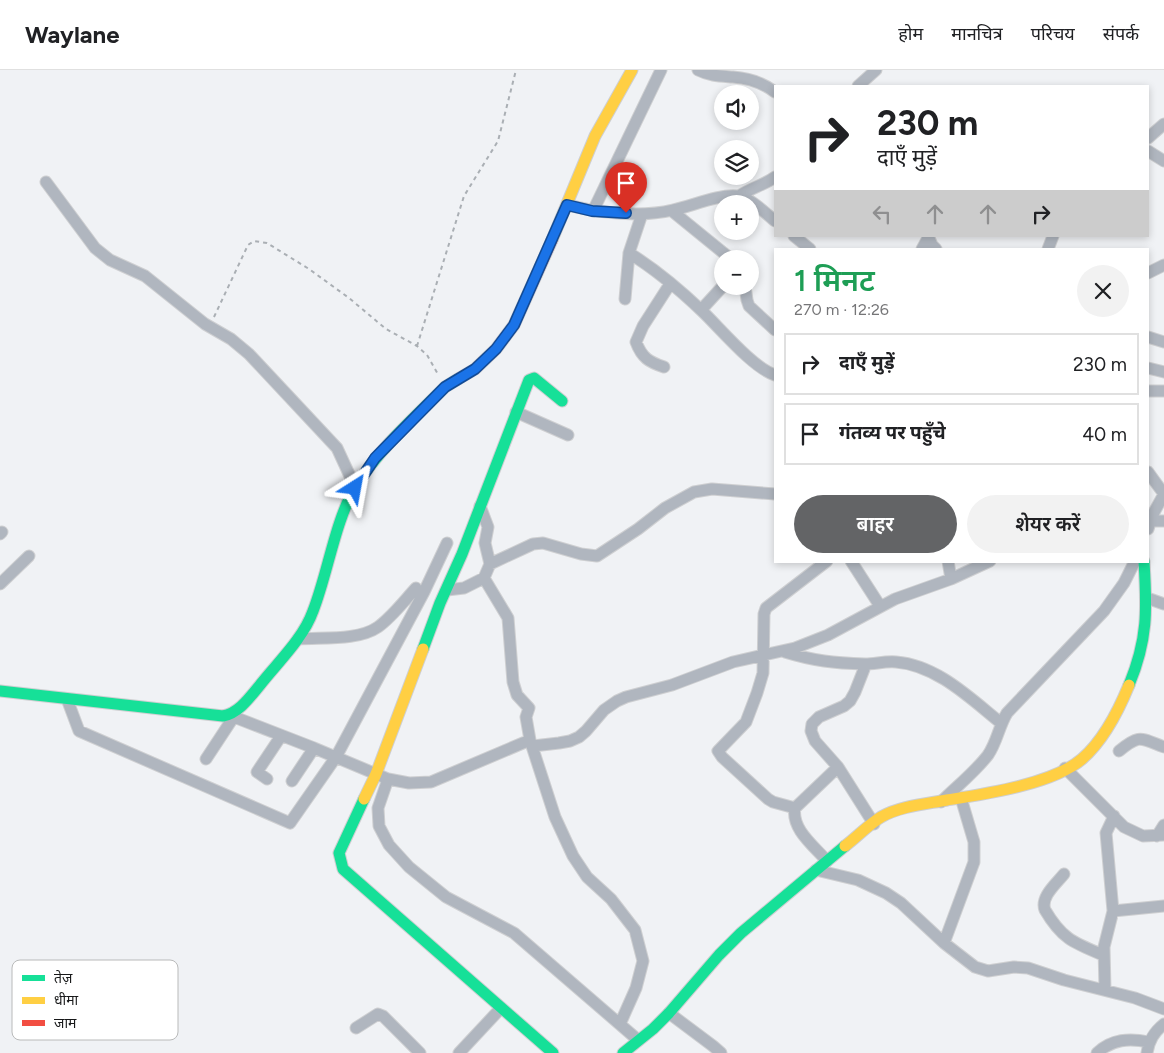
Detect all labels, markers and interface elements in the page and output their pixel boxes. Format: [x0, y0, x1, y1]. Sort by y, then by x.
text: Waylane [25, 20, 120, 49]
text: होम [898, 23, 923, 45]
text: मानचित्र [951, 23, 1003, 45]
text: परिचय [1031, 23, 1075, 45]
text: संपर्क [1103, 23, 1139, 45]
map controls [714, 85, 759, 295]
button: sound [714, 85, 759, 130]
text: 230 m [877, 102, 978, 144]
icon: right [794, 105, 859, 170]
button: layers [714, 140, 759, 185]
text: दाएँ मुड़ें [877, 144, 937, 171]
pin [605, 162, 647, 213]
icon: arrive [612, 169, 640, 197]
button: + [714, 195, 759, 240]
icon: left [868, 200, 896, 228]
icon: ahead [921, 200, 949, 228]
icon: ahead [974, 200, 1002, 228]
icon: right [1027, 200, 1055, 228]
button: − [714, 250, 759, 295]
text: 1 मिनट [794, 262, 875, 299]
button: close [1077, 265, 1129, 317]
text: 270 m · 12:26 [794, 300, 889, 319]
icon: right [796, 350, 824, 378]
text: दाएँ मुड़ें [839, 351, 895, 374]
text: 230 m [1073, 353, 1127, 376]
icon: arrive [796, 420, 824, 448]
text: गंतव्य पर पहुँचे [839, 421, 946, 444]
text: 40 m [1082, 423, 1127, 446]
position arrow [328, 461, 380, 513]
button: बाहर [794, 495, 957, 553]
button: शेयर करें [967, 495, 1129, 553]
legend [12, 960, 178, 1040]
text: तेज़ [54, 969, 73, 987]
text: धीमा [54, 992, 79, 1009]
text: जाम [54, 1015, 77, 1032]

